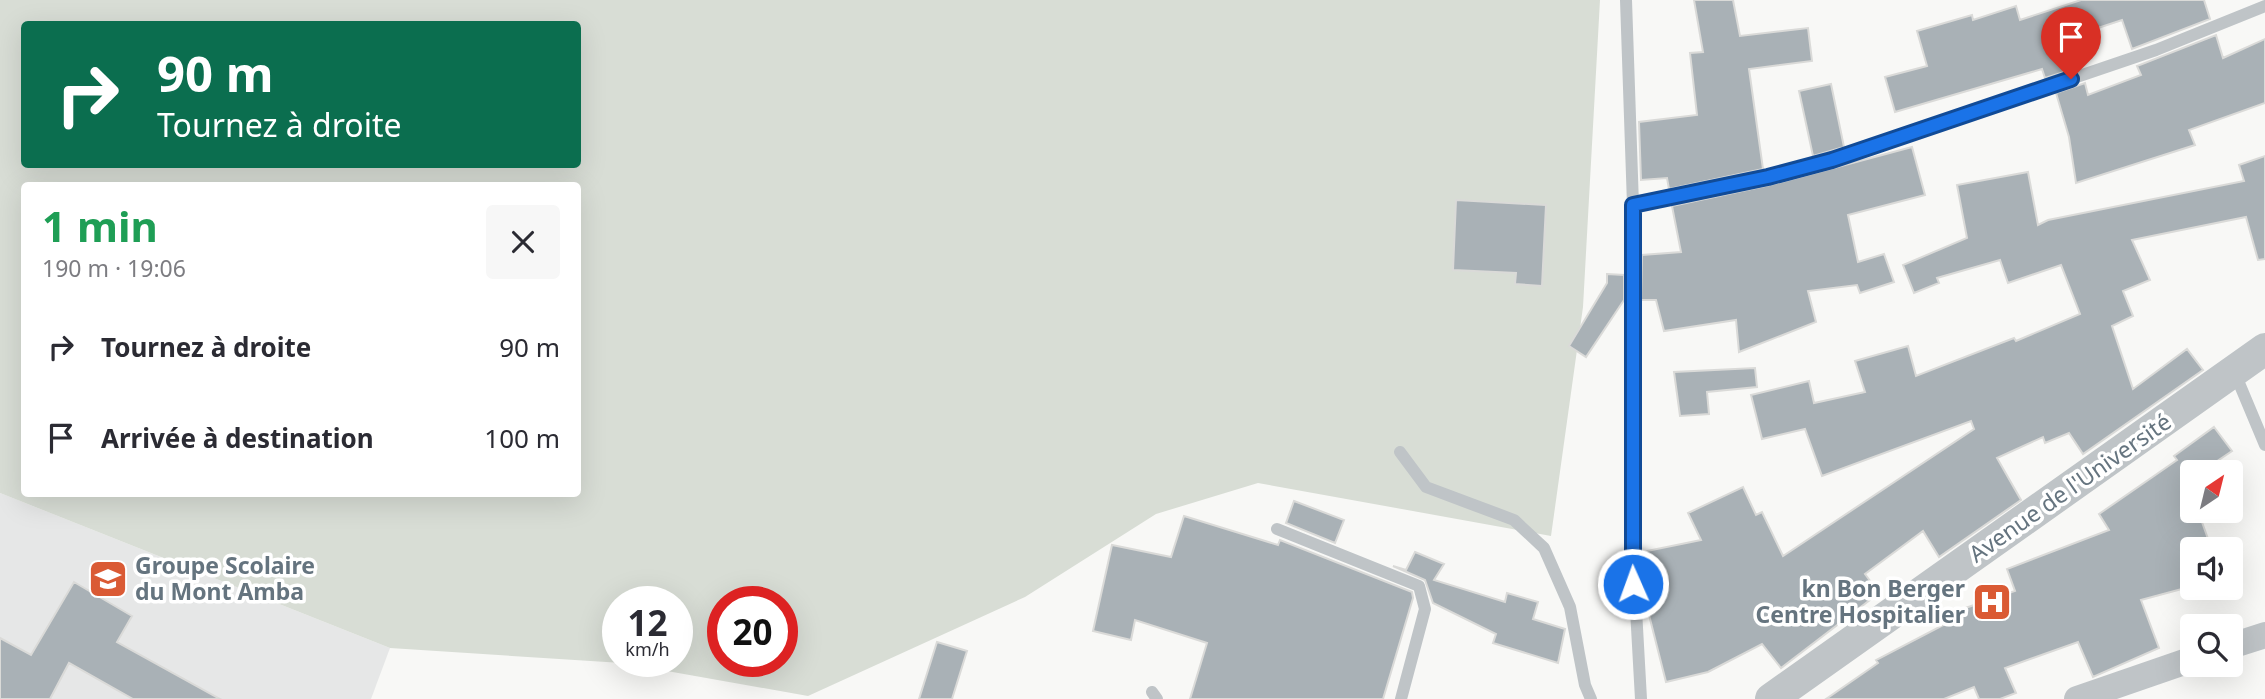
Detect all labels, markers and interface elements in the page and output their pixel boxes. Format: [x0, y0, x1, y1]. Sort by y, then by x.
pin [2041, 7, 2101, 79]
icon: arrive [2052, 18, 2090, 56]
text: 90 m [157, 40, 274, 106]
icon: right [42, 49, 133, 140]
text: Tournez à droite [157, 103, 402, 146]
text: 1 min [42, 197, 158, 254]
button: close [486, 205, 560, 279]
text: 190 m · 19:06 [42, 252, 186, 284]
icon: right [42, 328, 80, 366]
text: Tournez à droite [101, 329, 311, 365]
text: 90 m [499, 329, 560, 365]
street label: Avenue de l'Université [1962, 405, 2177, 569]
icon: arrive [42, 419, 80, 457]
text: Arrivée à destination [101, 420, 374, 456]
text: 100 m [484, 420, 560, 456]
north arrow [2180, 460, 2244, 523]
map controls [2180, 460, 2243, 677]
button: sound [2180, 537, 2243, 600]
position arrow [1596, 547, 1670, 621]
place label: Groupe Scolaire du Mont Amba [135, 549, 315, 607]
school or university icon: Groupe Scolaire du Mont Amba [87, 558, 129, 600]
place label: kn Bon Berger Centre Hospitalier [1756, 572, 1965, 630]
hospital icon: kn Bon Berger Centre Hospitalier [1971, 581, 2013, 623]
speed limit sign: 20 [707, 586, 798, 677]
text: 12 [627, 599, 668, 646]
button: search [2180, 614, 2243, 677]
text: km/h [625, 637, 670, 661]

